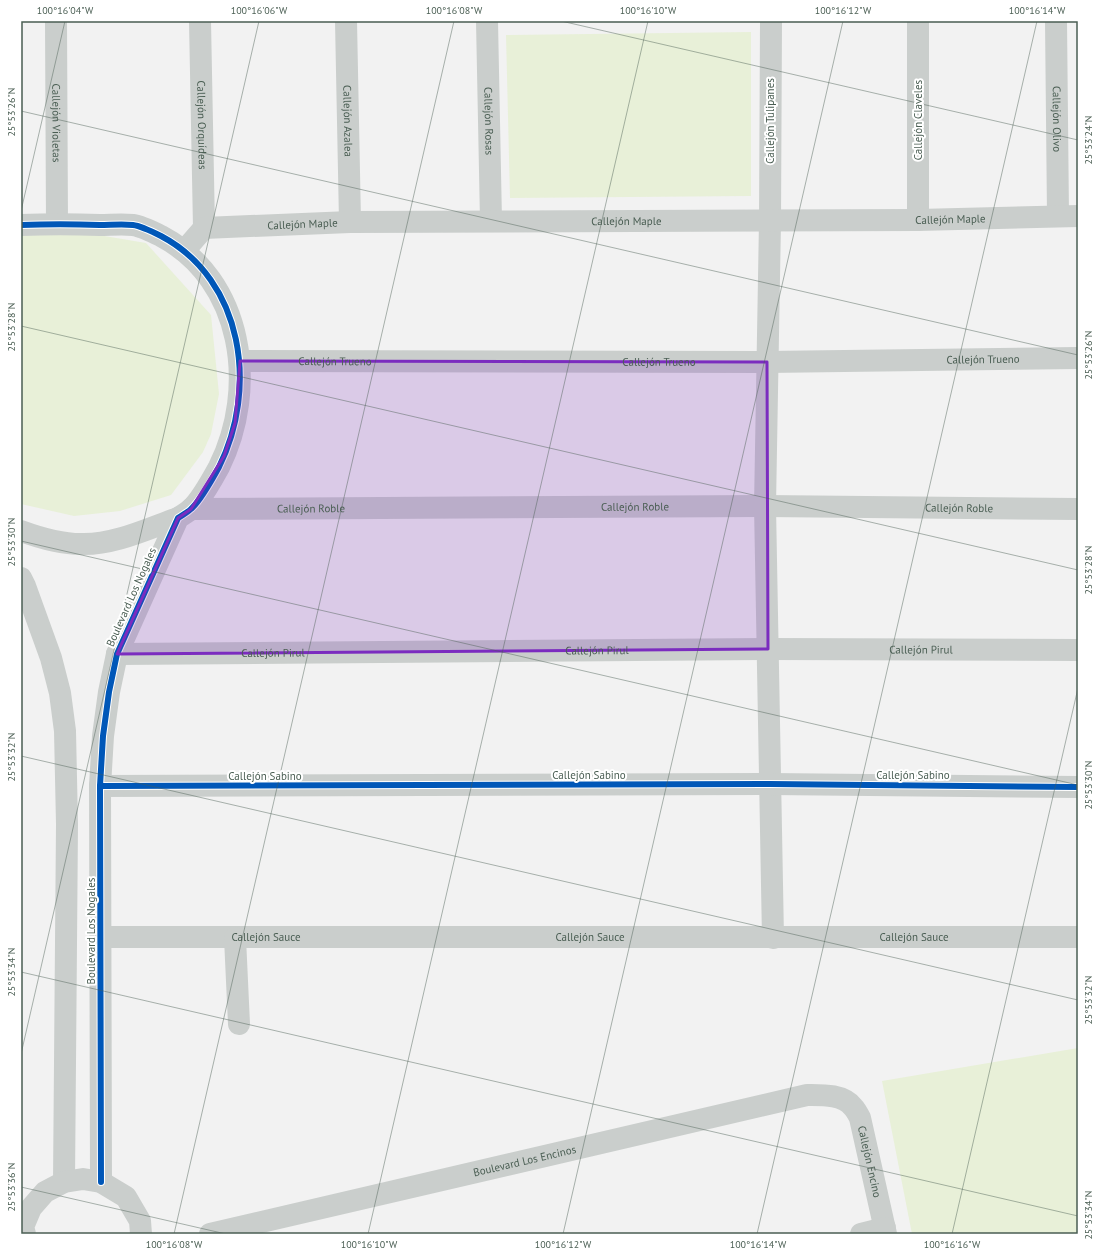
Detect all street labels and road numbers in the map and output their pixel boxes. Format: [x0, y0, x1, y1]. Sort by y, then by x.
street label: Callejón Tulipanes [763, 78, 777, 164]
street label: Callejón Claveles [911, 79, 925, 160]
street label: Callejón Orquídeas [194, 80, 210, 170]
street label: Callejón Violetas [49, 84, 64, 163]
street label: Callejón Azalea [340, 85, 356, 157]
street label: Callejón Olivo [1050, 86, 1064, 152]
street label: Callejón Rosas [481, 87, 497, 156]
street label: Callejón Maple [915, 211, 986, 227]
street label: Callejón Maple [591, 214, 662, 228]
street label: Callejón Maple [267, 215, 338, 232]
street label: Callejón Trueno [946, 352, 1020, 367]
street label: Callejón Trueno [298, 354, 372, 368]
street label: Callejón Trueno [622, 355, 696, 369]
street label: Callejón Roble [601, 499, 669, 514]
street label: Callejón Roble [277, 501, 346, 516]
street label: Callejón Roble [925, 501, 994, 515]
street label: Boulevard Los Nogales [103, 545, 159, 649]
street label: Callejón Pirul [889, 642, 954, 657]
street label: Callejón Pirul [565, 643, 630, 658]
street label: Callejón Pirul [241, 646, 306, 660]
street label: Callejón Sabino [552, 768, 626, 782]
street label: Callejón Sabino [876, 768, 950, 782]
street label: Callejón Sabino [228, 769, 302, 783]
street label: Boulevard Los Nogales [84, 877, 98, 984]
street label: Callejón Sauce [232, 930, 301, 944]
street label: Callejón Sauce [556, 930, 625, 944]
street label: Callejón Sauce [880, 930, 949, 944]
street label: Callejón Encino [855, 1124, 885, 1199]
street label: Boulevard Los Encinos [472, 1142, 578, 1180]

